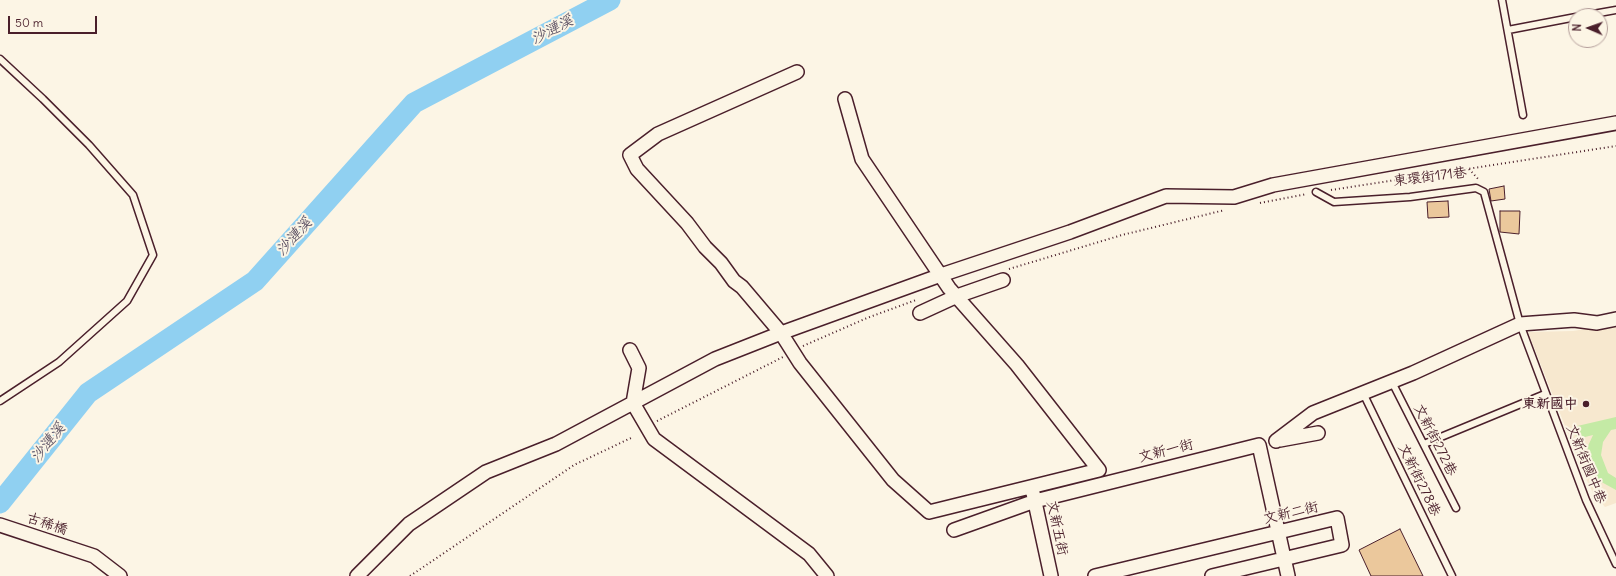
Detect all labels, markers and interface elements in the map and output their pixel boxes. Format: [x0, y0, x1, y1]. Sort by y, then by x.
scale bar [10, 8, 99, 34]
north arrow [1568, 8, 1608, 48]
water label: 沙漣溪 [528, 11, 576, 49]
text: 50 m [15, 15, 43, 30]
text: N [1570, 24, 1584, 32]
street label: 東環街171巷 [1392, 164, 1468, 190]
water label: 沙漣溪 [272, 214, 316, 260]
place label: 東新國中 [1522, 396, 1578, 412]
marker: 東新國中 [1581, 399, 1591, 409]
street label: 文新街272巷 [1410, 401, 1460, 479]
water label: 沙漣溪 [27, 420, 69, 466]
street label: 文新街國中巷 [1562, 422, 1610, 506]
street label: 文新一街 [1137, 436, 1195, 466]
street label: 文新街278巷 [1394, 441, 1444, 519]
street label: 文新五街 [1043, 499, 1071, 557]
street label: 文新二街 [1262, 499, 1320, 527]
street label: 古稀橋 [24, 510, 70, 538]

